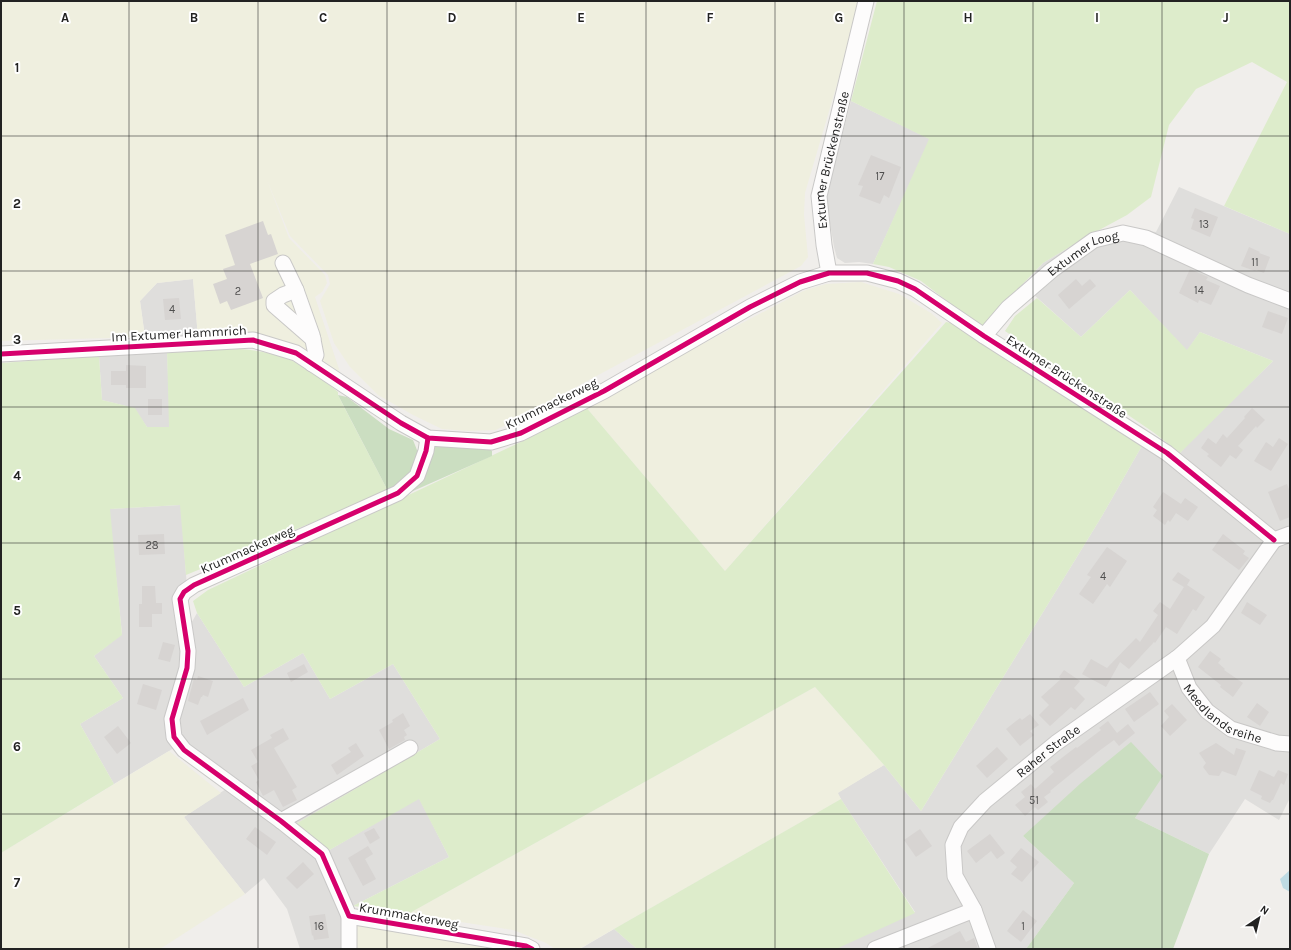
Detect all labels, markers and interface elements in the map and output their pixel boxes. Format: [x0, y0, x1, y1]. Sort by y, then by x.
text: A [61, 10, 69, 25]
text: B [190, 10, 198, 25]
text: C [319, 10, 327, 25]
text: D [448, 10, 457, 25]
text: E [577, 10, 585, 25]
text: F [706, 10, 714, 25]
text: G [835, 10, 843, 25]
text: H [963, 10, 973, 25]
text: I [1095, 10, 1099, 25]
text: J [1223, 10, 1229, 25]
text: 1 [15, 60, 19, 75]
street label: Extumer Brückenstraße [811, 89, 852, 230]
house number: 17 [876, 170, 884, 183]
text: 2 [13, 196, 21, 211]
house number: 13 [1199, 218, 1209, 231]
street label: Extumer Loog [1044, 227, 1121, 279]
house number: 11 [1251, 256, 1259, 269]
house number: 14 [1194, 284, 1204, 297]
house number: 2 [235, 285, 241, 298]
house number: 4 [169, 303, 175, 316]
street label: Im Extumer Hammrich [111, 322, 247, 345]
text: 3 [13, 332, 21, 347]
street label: Extumer Brückenstraße [1004, 332, 1130, 421]
street label: Krummackerweg [503, 374, 600, 432]
text: 4 [13, 468, 21, 483]
street label: Krummackerweg [198, 522, 297, 577]
house number: 28 [145, 539, 159, 552]
house number: 4 [1100, 570, 1106, 583]
text: 5 [13, 603, 21, 618]
street label: Meedlandsreihe [1180, 681, 1264, 746]
street label: Raher Straße [1013, 721, 1083, 781]
text: 6 [13, 739, 21, 754]
house number: 51 [1029, 794, 1039, 807]
text: 7 [14, 875, 21, 890]
north arrow [1239, 898, 1279, 938]
street label: Krummackerweg [358, 899, 460, 932]
text: N [1257, 903, 1271, 918]
house number: 16 [314, 920, 324, 933]
house number: 1 [1021, 920, 1025, 933]

